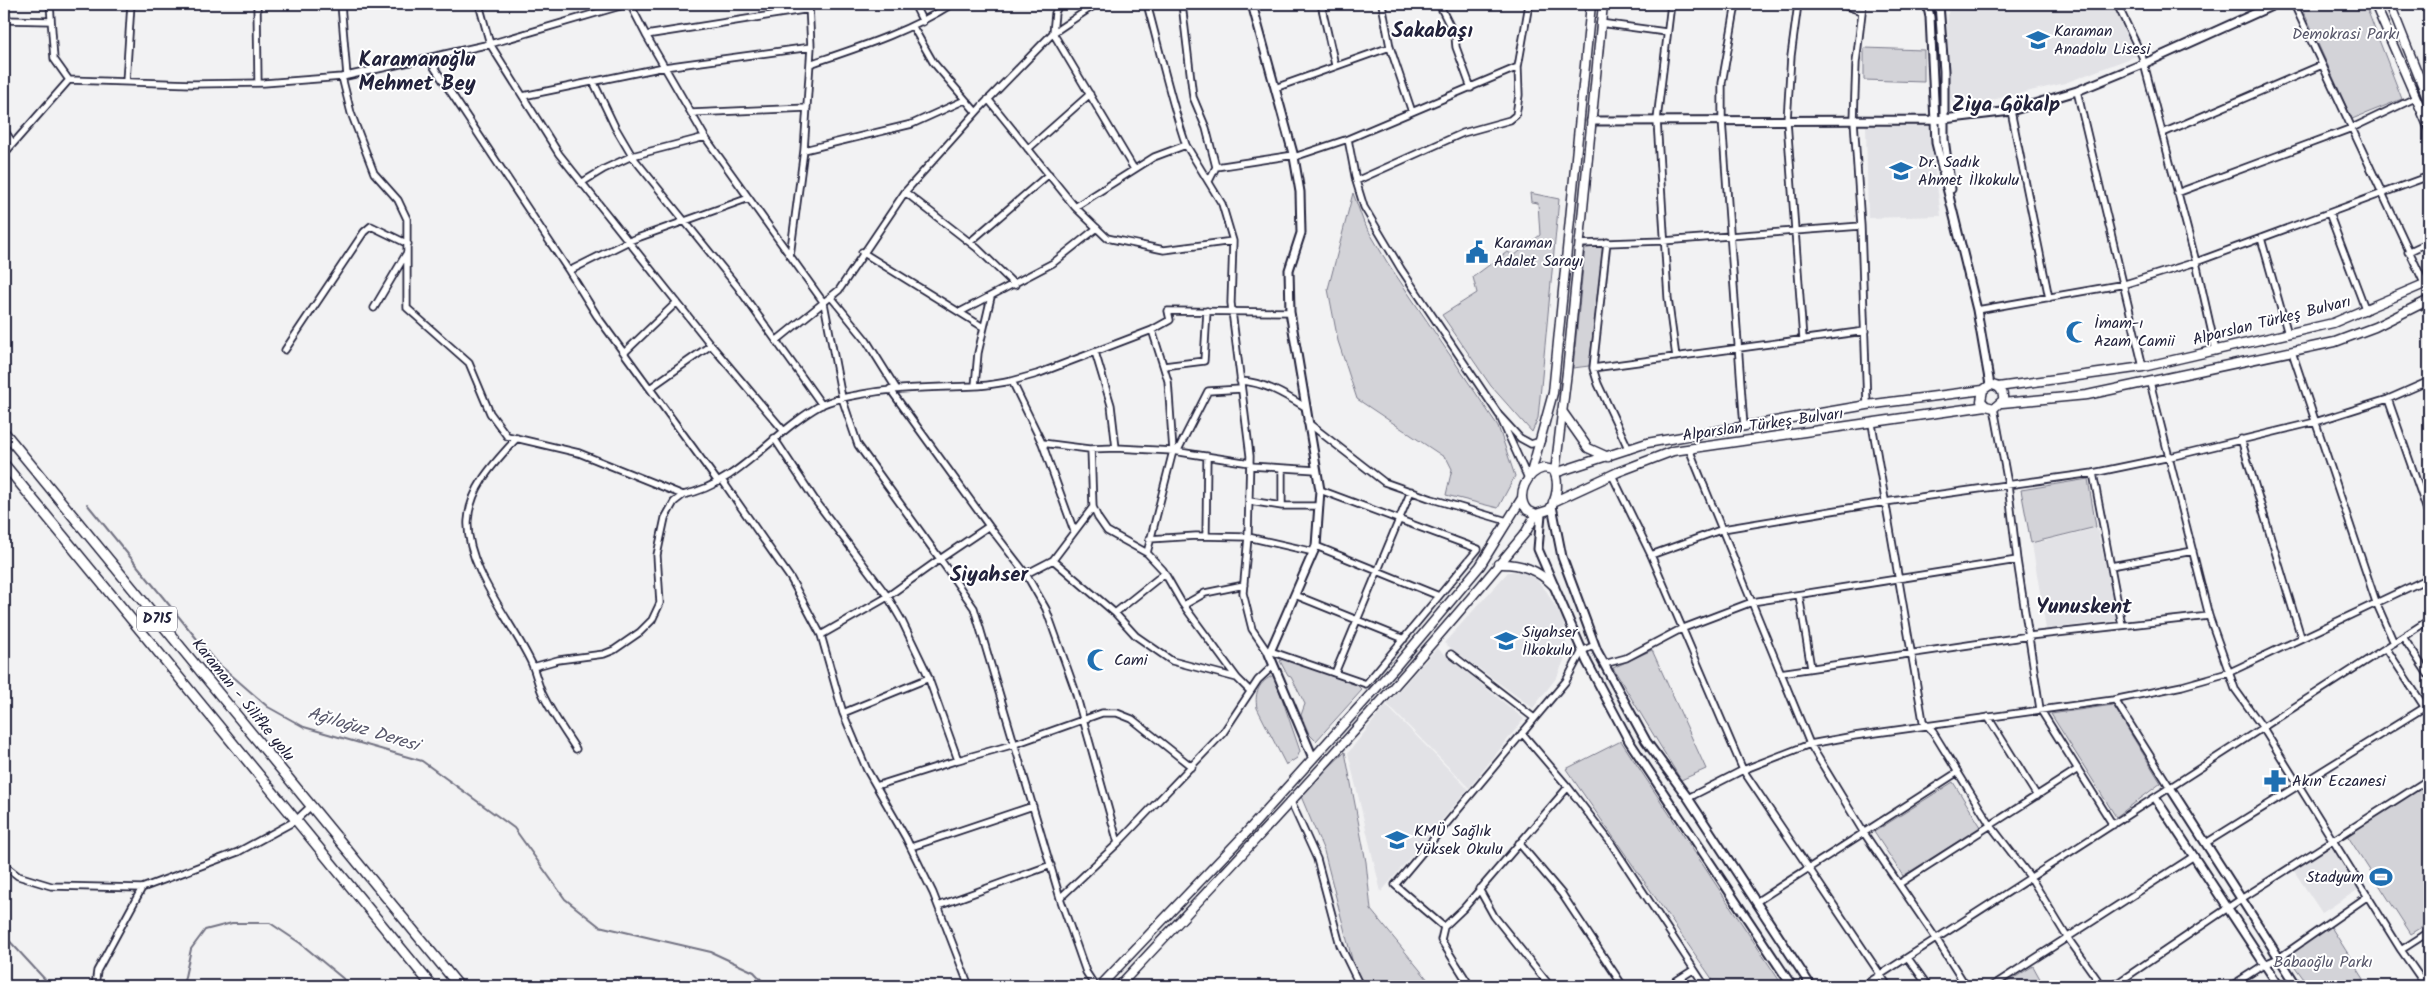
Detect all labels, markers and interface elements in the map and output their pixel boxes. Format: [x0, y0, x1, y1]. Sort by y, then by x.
district label: Sakabaşı [1391, 15, 1473, 48]
place label: Karaman Anadolu Lisesi [2054, 19, 2151, 62]
park label: Demokrasi Parkı [2292, 22, 2400, 47]
school or university icon: Karaman Anadolu Lisesi [2025, 27, 2051, 53]
district label: Karamanoğlu Mehmet Bey [358, 44, 476, 101]
district label: Ziya Gökalp [1952, 89, 2060, 122]
place label: Dr. Sadık Ahmet İlkokulu [1918, 150, 2020, 193]
school or university icon: Dr. Sadık Ahmet İlkokulu [1888, 158, 1914, 184]
place label: Karaman Adalet Sarayı [1494, 231, 1583, 274]
public building icon: Karaman Adalet Sarayı [1464, 239, 1490, 265]
street label: Alparslan Türkeş Bulvarı [2190, 289, 2354, 353]
place label: İmam-ı Azam Camii [2094, 311, 2176, 354]
mosque icon: İmam-ı Azam Camii [2064, 319, 2090, 345]
street label: Alparslan Türkeş Bulvarı [1681, 401, 1845, 449]
district label: Siyahser [950, 559, 1029, 592]
district label: Yunuskent [2036, 591, 2132, 624]
road number: D715 [137, 606, 177, 632]
place label: Siyahser İlkokulu [1522, 620, 1579, 663]
school or university icon: Siyahser İlkokulu [1493, 628, 1519, 654]
street label: Karaman - Silifke yolu [185, 633, 301, 767]
mosque icon: Cami [1085, 647, 1111, 673]
place label: Cami [1114, 648, 1149, 673]
water label: Ağıloğuz Deresi [304, 699, 426, 762]
pharmacy icon: Akın Eczanesi [2262, 768, 2288, 794]
place label: Akın Eczanesi [2292, 769, 2387, 794]
place label: KMÜ Sağlık Yüksek Okulu [1414, 819, 1503, 862]
school or university icon: KMÜ Sağlık Yüksek Okulu [1384, 827, 1410, 853]
sports icon: Stadyum [2368, 864, 2394, 890]
place label: Stadyum [2306, 865, 2364, 890]
park label: Babaoğlu Parkı [2273, 950, 2373, 975]

